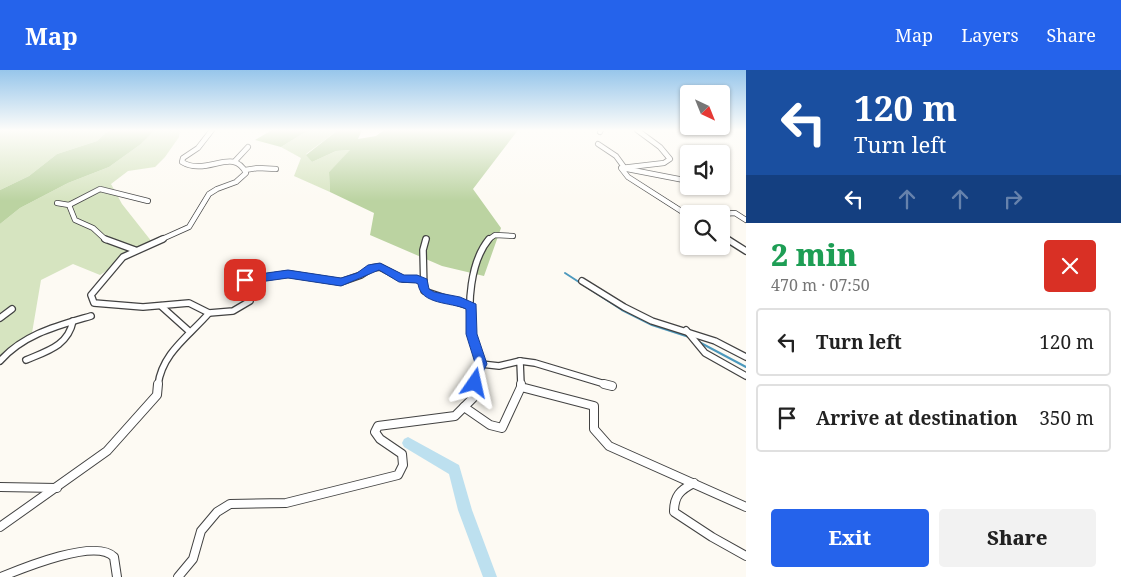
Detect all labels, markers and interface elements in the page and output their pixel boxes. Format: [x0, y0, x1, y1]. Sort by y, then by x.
text: Map [25, 19, 78, 52]
text: Map [895, 23, 933, 47]
text: Layers [961, 23, 1019, 47]
text: Share [1047, 23, 1096, 47]
text: 120 m [854, 84, 957, 131]
north arrow [680, 85, 730, 135]
map controls [680, 85, 730, 255]
icon: left [771, 90, 836, 155]
text: Turn left [854, 129, 946, 159]
button: sound [680, 145, 730, 195]
icon: left [840, 185, 868, 213]
icon: ahead [893, 185, 921, 213]
icon: ahead [946, 185, 974, 213]
icon: right [999, 185, 1027, 213]
button: search [680, 205, 730, 255]
text: 2 min [771, 234, 857, 275]
button: close [1044, 240, 1096, 292]
pin [224, 259, 266, 301]
icon: arrive [231, 266, 259, 294]
text: 470 m · 07:50 [771, 274, 870, 296]
icon: left [773, 328, 801, 356]
text: Turn left [816, 329, 902, 355]
text: 120 m [1039, 329, 1094, 355]
position arrow [448, 356, 500, 408]
icon: arrive [773, 404, 801, 432]
text: Arrive at destination [816, 405, 1018, 431]
text: 350 m [1039, 405, 1094, 431]
button: Exit [771, 509, 929, 567]
button: Share [939, 509, 1096, 567]

